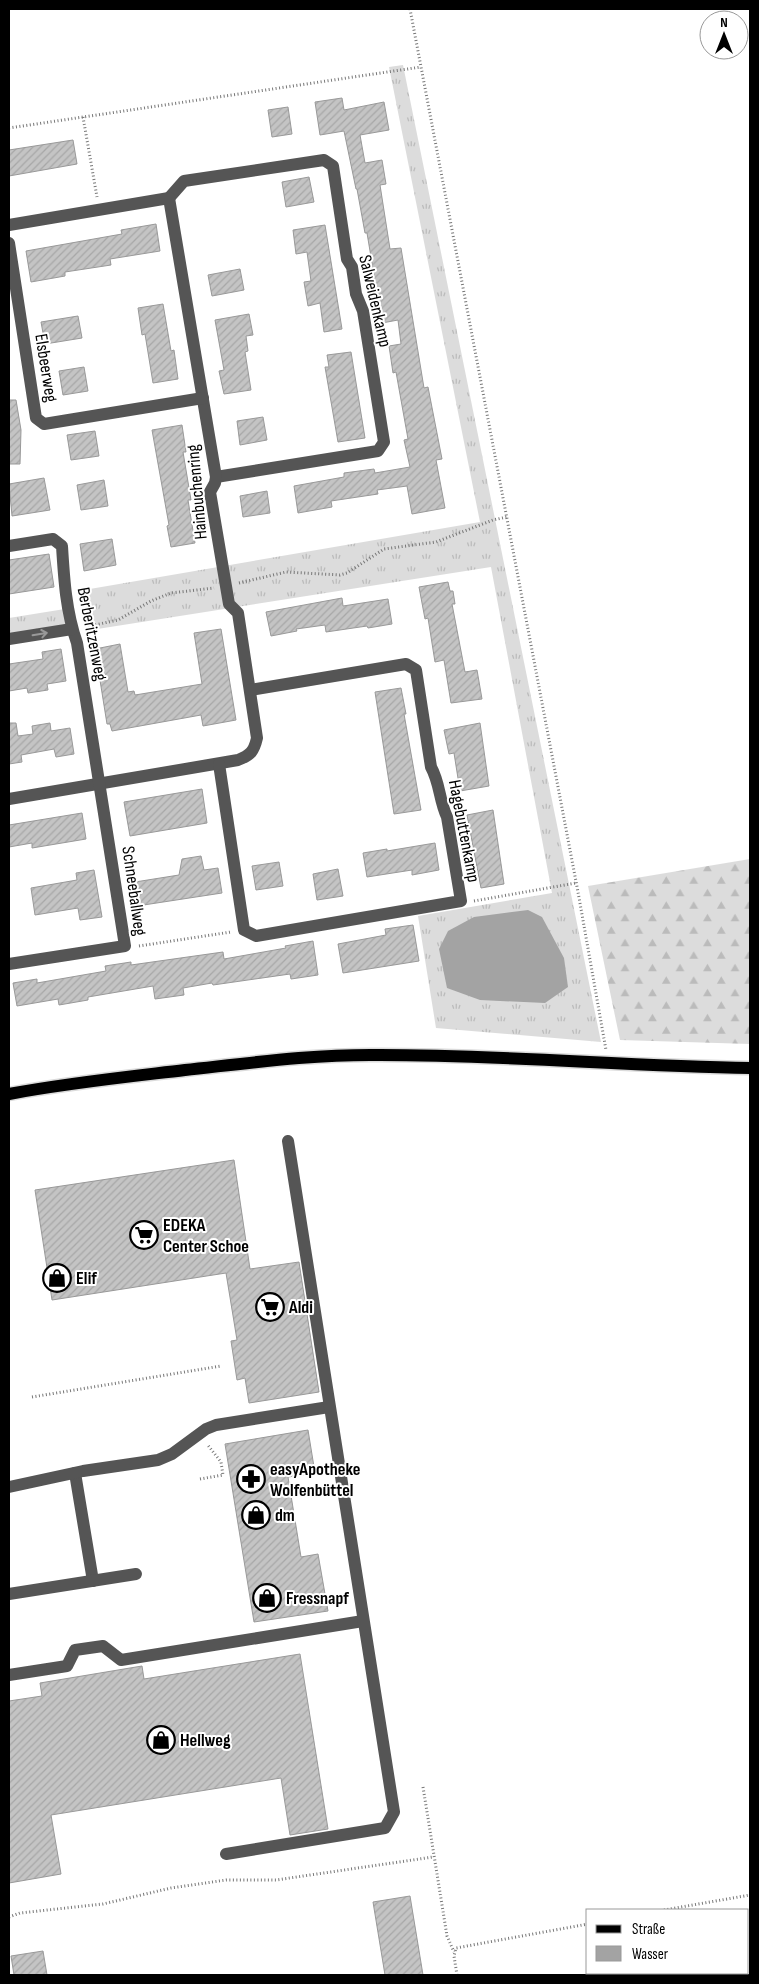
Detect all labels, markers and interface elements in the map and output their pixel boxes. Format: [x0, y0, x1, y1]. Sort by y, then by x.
north arrow [699, 10, 749, 60]
text: N [720, 14, 728, 31]
street label: Salweidenkamp [354, 253, 396, 349]
street label: Elsbeerweg [30, 332, 62, 404]
street label: Hainbuchenring [182, 444, 212, 540]
street label: Berberitzenweg [73, 585, 111, 683]
one-way arrow [32, 629, 48, 639]
street label: Hagebuttenkamp [444, 778, 484, 884]
street label: Schneeballweg [117, 845, 151, 937]
place label: EDEKA Center Schoe [163, 1215, 249, 1257]
supermarket icon: EDEKA Center Schoe [129, 1220, 159, 1250]
shop icon: Elif [42, 1263, 72, 1293]
place label: Elif [76, 1268, 97, 1289]
supermarket icon: Aldi [255, 1292, 285, 1322]
place label: Aldi [288, 1297, 313, 1318]
place label: easyApotheke Wolfenbüttel [270, 1459, 360, 1501]
pharmacy icon: easyApotheke Wolfenbüttel [236, 1464, 266, 1494]
shop icon: dm [241, 1500, 271, 1530]
place label: dm [275, 1505, 295, 1526]
shop icon: Fressnapf [252, 1583, 282, 1613]
place label: Fressnapf [286, 1588, 349, 1609]
shop icon: Hellweg [146, 1725, 176, 1755]
place label: Hellweg [180, 1730, 231, 1751]
legend [586, 1909, 749, 1974]
text: Straße [632, 1920, 665, 1939]
text: Wasser [632, 1945, 669, 1964]

